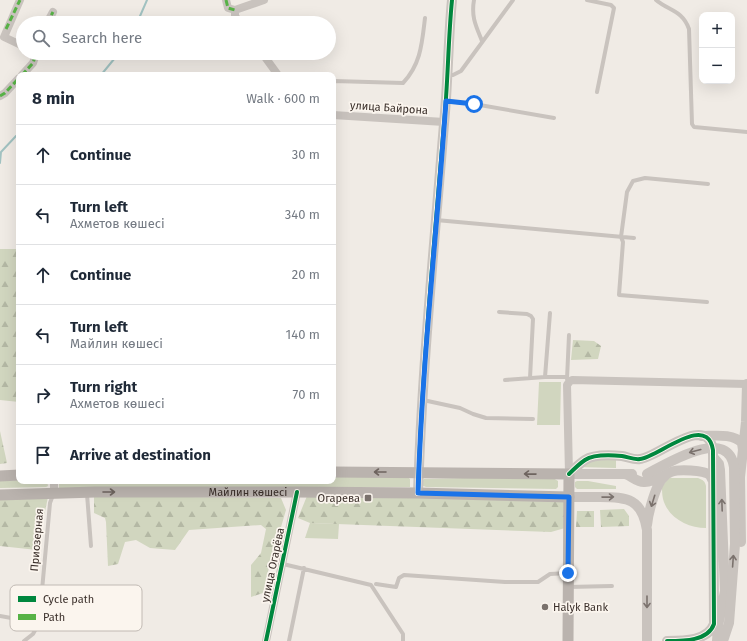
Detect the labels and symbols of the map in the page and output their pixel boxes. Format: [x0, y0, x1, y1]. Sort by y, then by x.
route start [465, 95, 483, 113]
street label: улица Байрона [350, 99, 428, 117]
one-way arrow [689, 448, 702, 455]
one-way arrow [374, 468, 387, 476]
one-way arrow [524, 470, 537, 478]
street label: Майлин көшесі [209, 486, 287, 499]
one-way arrow [102, 488, 115, 496]
place label: Огарева [318, 492, 360, 505]
marker: Огарева [363, 493, 373, 503]
one-way arrow [601, 493, 614, 501]
one-way arrow [649, 494, 656, 507]
one-way arrow [718, 499, 725, 512]
street label: Приозерная [28, 508, 46, 572]
street label: улица Огарёва [259, 526, 287, 604]
one-way arrow [730, 555, 737, 568]
route end [559, 564, 577, 582]
legend [10, 585, 142, 631]
text: Cycle path [43, 593, 94, 606]
one-way arrow [643, 595, 651, 608]
place label: Halyk Bank [553, 601, 609, 614]
marker: Halyk Bank [540, 602, 550, 612]
text: Path [43, 611, 65, 624]

